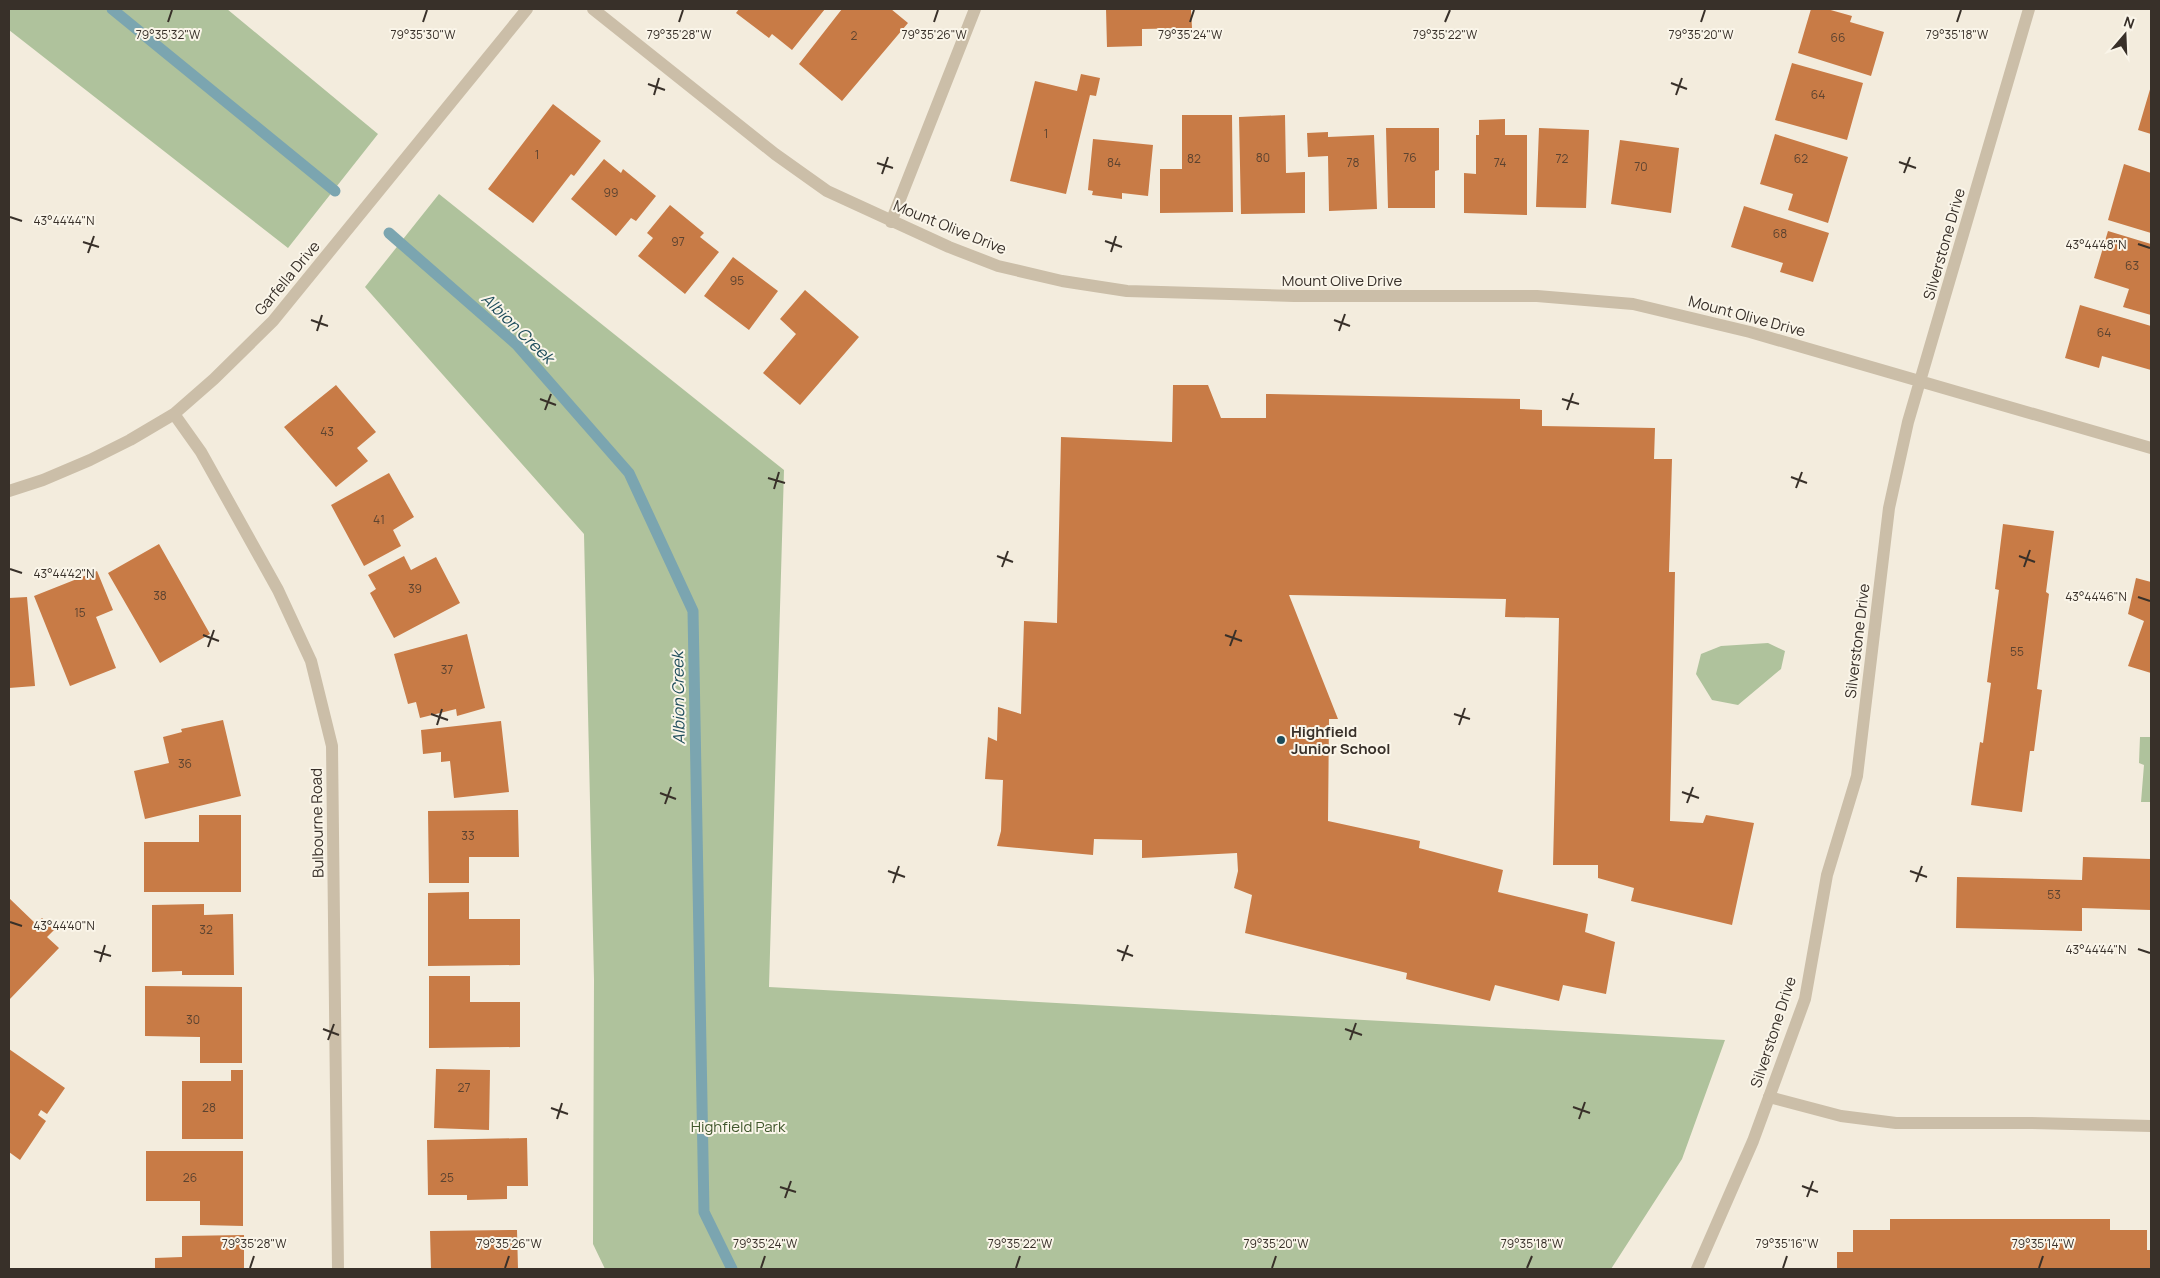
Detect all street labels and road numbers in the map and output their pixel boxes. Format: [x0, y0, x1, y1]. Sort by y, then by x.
street label: Silverstone Drive [1918, 185, 1970, 302]
street label: Mount Olive Drive [890, 195, 1010, 259]
street label: Garfella Drive [250, 236, 325, 320]
street label: Mount Olive Drive [1282, 270, 1402, 291]
street label: Mount Olive Drive [1686, 290, 1808, 342]
street label: Silverstone Drive [1840, 582, 1874, 700]
street label: Bulbourne Road [306, 768, 328, 878]
street label: Silverstone Drive [1745, 974, 1801, 1090]

